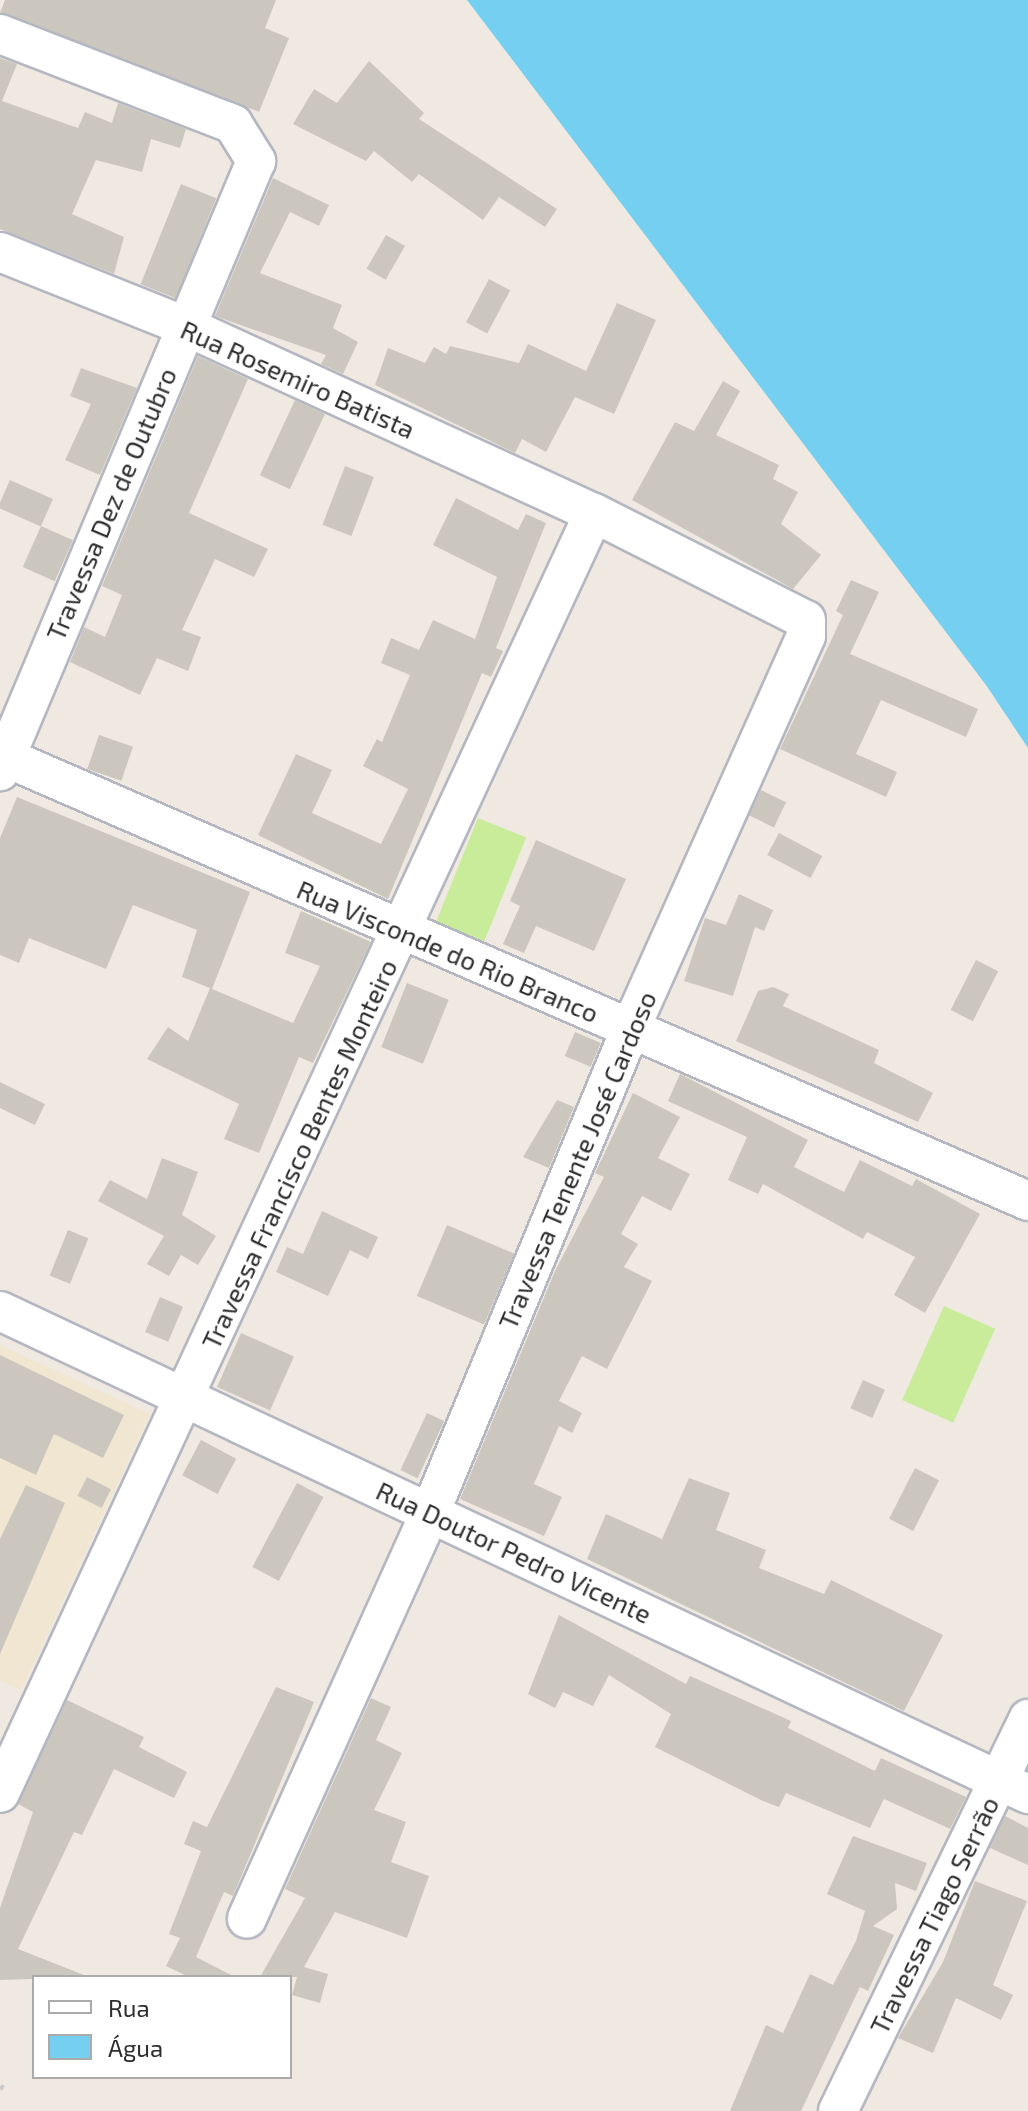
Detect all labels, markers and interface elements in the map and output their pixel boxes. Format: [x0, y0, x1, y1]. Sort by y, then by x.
street label: Rua Rosemiro Batista [176, 313, 420, 445]
street label: Travessa Dez de Outubro [39, 363, 183, 645]
street label: Rua Visconde do Rio Branco [292, 873, 604, 1029]
street label: Travessa Francisco Bentes Monteiro [195, 954, 403, 1354]
street label: Travessa Tenente José Cardoso [491, 986, 663, 1334]
street label: Rua Doutor Pedro Vicente [371, 1474, 657, 1630]
street label: Travessa Tiago Serrão [863, 1791, 1005, 2039]
legend [32, 1975, 292, 2079]
text: Rua [108, 1993, 150, 2022]
text: Água [108, 2033, 163, 2062]

